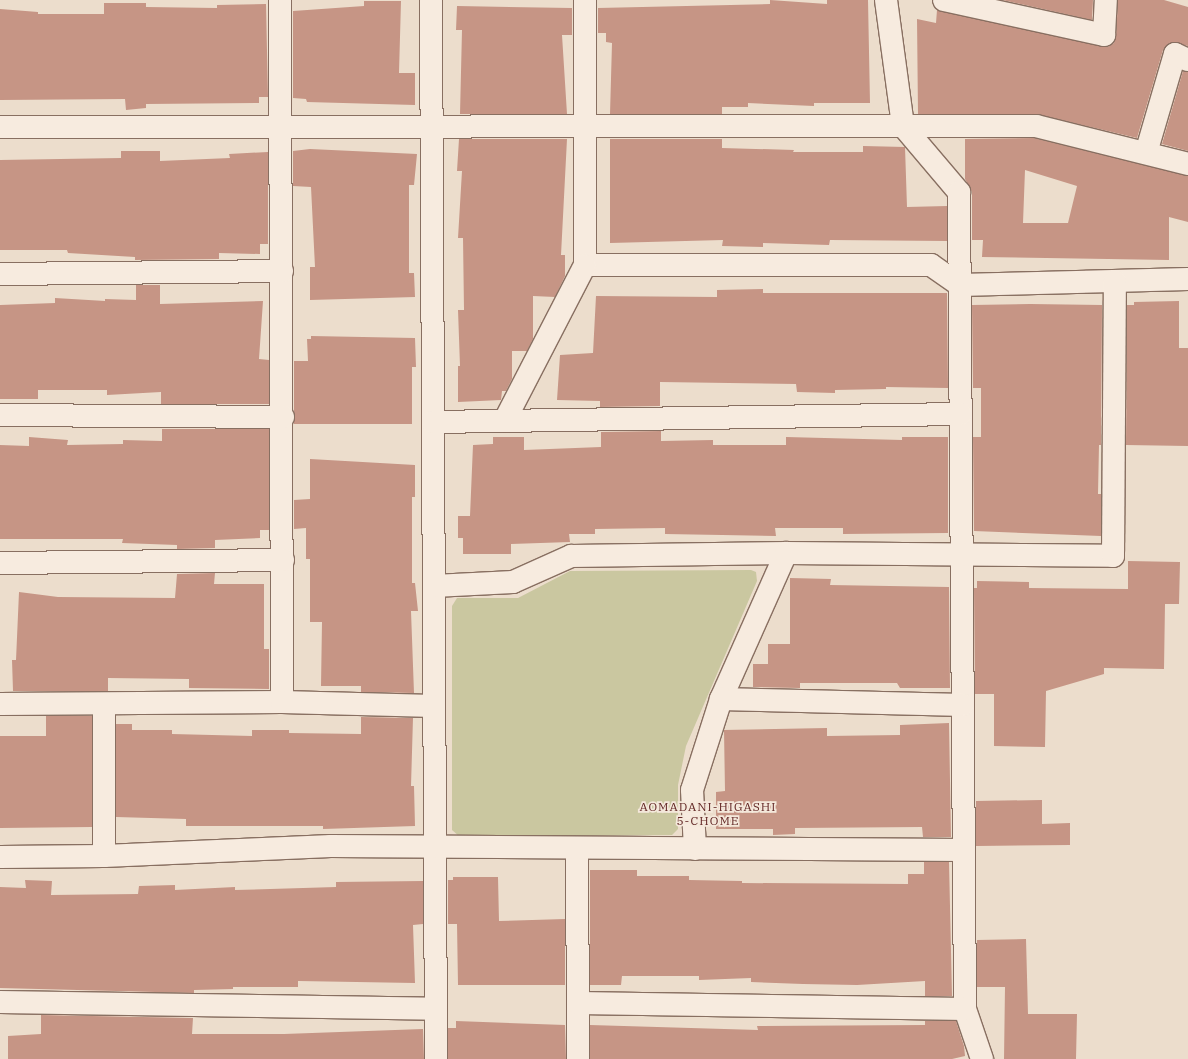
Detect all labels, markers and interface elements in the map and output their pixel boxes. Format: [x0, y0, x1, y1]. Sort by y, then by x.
district label: AOMADANI-HIGASHI 5-CHOME [640, 800, 776, 828]

